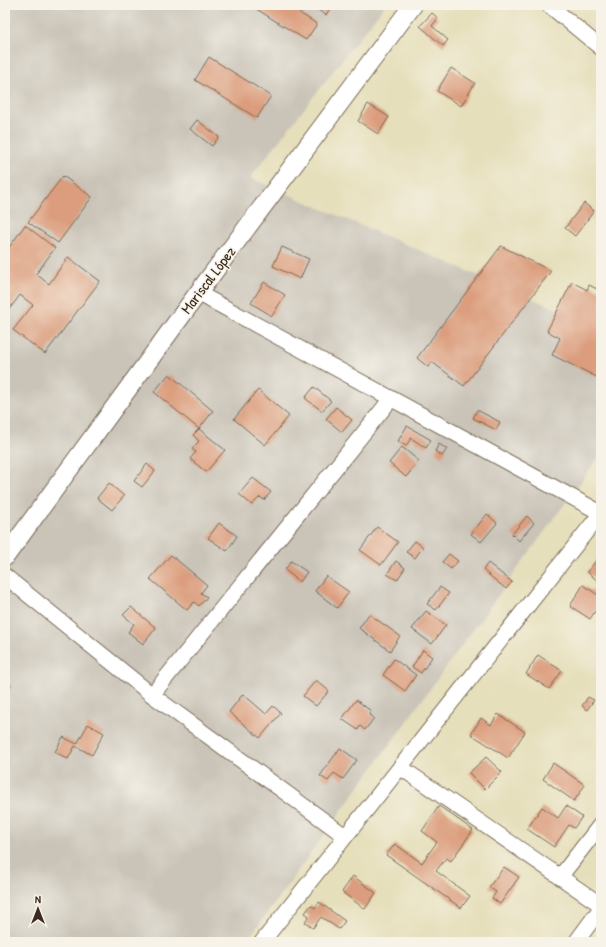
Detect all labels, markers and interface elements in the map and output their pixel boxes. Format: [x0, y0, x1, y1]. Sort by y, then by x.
street label: Mariscal López [176, 242, 241, 318]
north arrow [18, 889, 58, 929]
text: N [35, 892, 41, 906]

